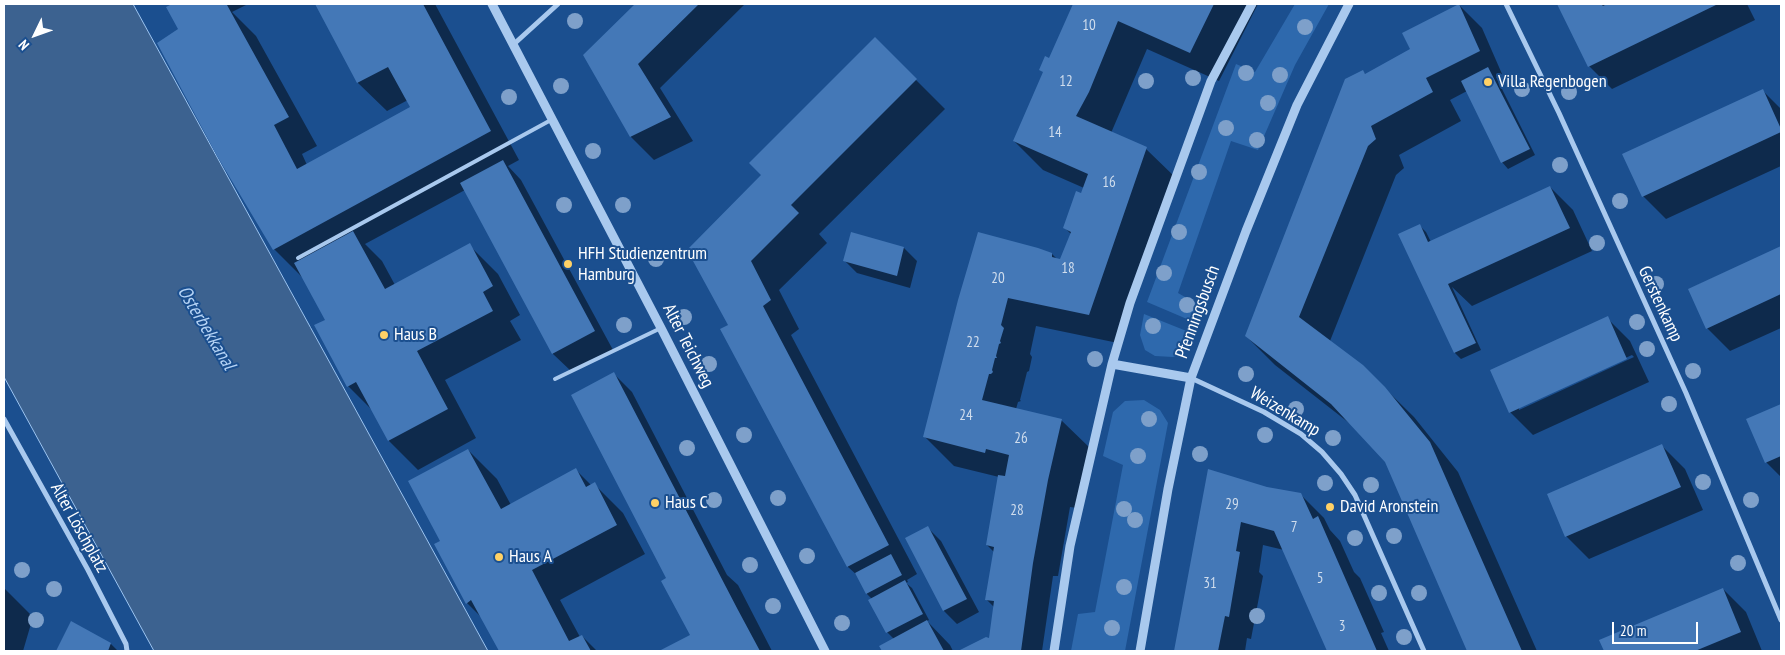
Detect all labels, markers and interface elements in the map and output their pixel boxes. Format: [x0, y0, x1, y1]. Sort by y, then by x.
north arrow [10, 10, 60, 60]
house number: 10 [1082, 17, 1096, 35]
text: N [15, 36, 33, 54]
place label: Villa Regenbogen [1498, 71, 1607, 93]
house number: 12 [1059, 73, 1073, 91]
marker: Villa Regenbogen [1482, 76, 1494, 88]
house number: 14 [1048, 124, 1062, 142]
house number: 16 [1102, 174, 1116, 192]
place label: HFH Studienzentrum Hamburg [578, 243, 707, 286]
marker: HFH Studienzentrum Hamburg [562, 258, 574, 270]
house number: 18 [1061, 260, 1075, 278]
street label: Pfenningsbusch [1171, 262, 1225, 362]
street label: Gerstenkamp [1633, 263, 1687, 345]
house number: 20 [991, 270, 1005, 288]
water label: Osterbekkanal [172, 282, 240, 374]
street label: Alter Teichweg [658, 301, 718, 391]
place label: Haus B [394, 324, 437, 346]
marker: Haus B [378, 329, 390, 341]
house number: 22 [966, 334, 980, 352]
street label: Weizenkamp [1246, 383, 1324, 441]
house number: 24 [959, 407, 973, 425]
house number: 26 [1014, 430, 1028, 448]
street label: Alter Löschplatz [46, 479, 112, 577]
place label: Haus C [665, 492, 708, 514]
house number: 29 [1225, 496, 1239, 514]
place label: David Aronstein [1340, 496, 1438, 518]
marker: Haus C [649, 497, 661, 509]
marker: David Aronstein [1324, 501, 1336, 513]
house number: 28 [1010, 502, 1024, 520]
house number: 7 [1291, 519, 1297, 537]
place label: Haus A [509, 546, 552, 568]
marker: Haus A [493, 551, 505, 563]
house number: 5 [1317, 570, 1323, 588]
house number: 31 [1203, 575, 1217, 593]
scale bar [1615, 612, 1701, 644]
house number: 3 [1339, 618, 1345, 636]
text: 20 m [1620, 621, 1646, 640]

